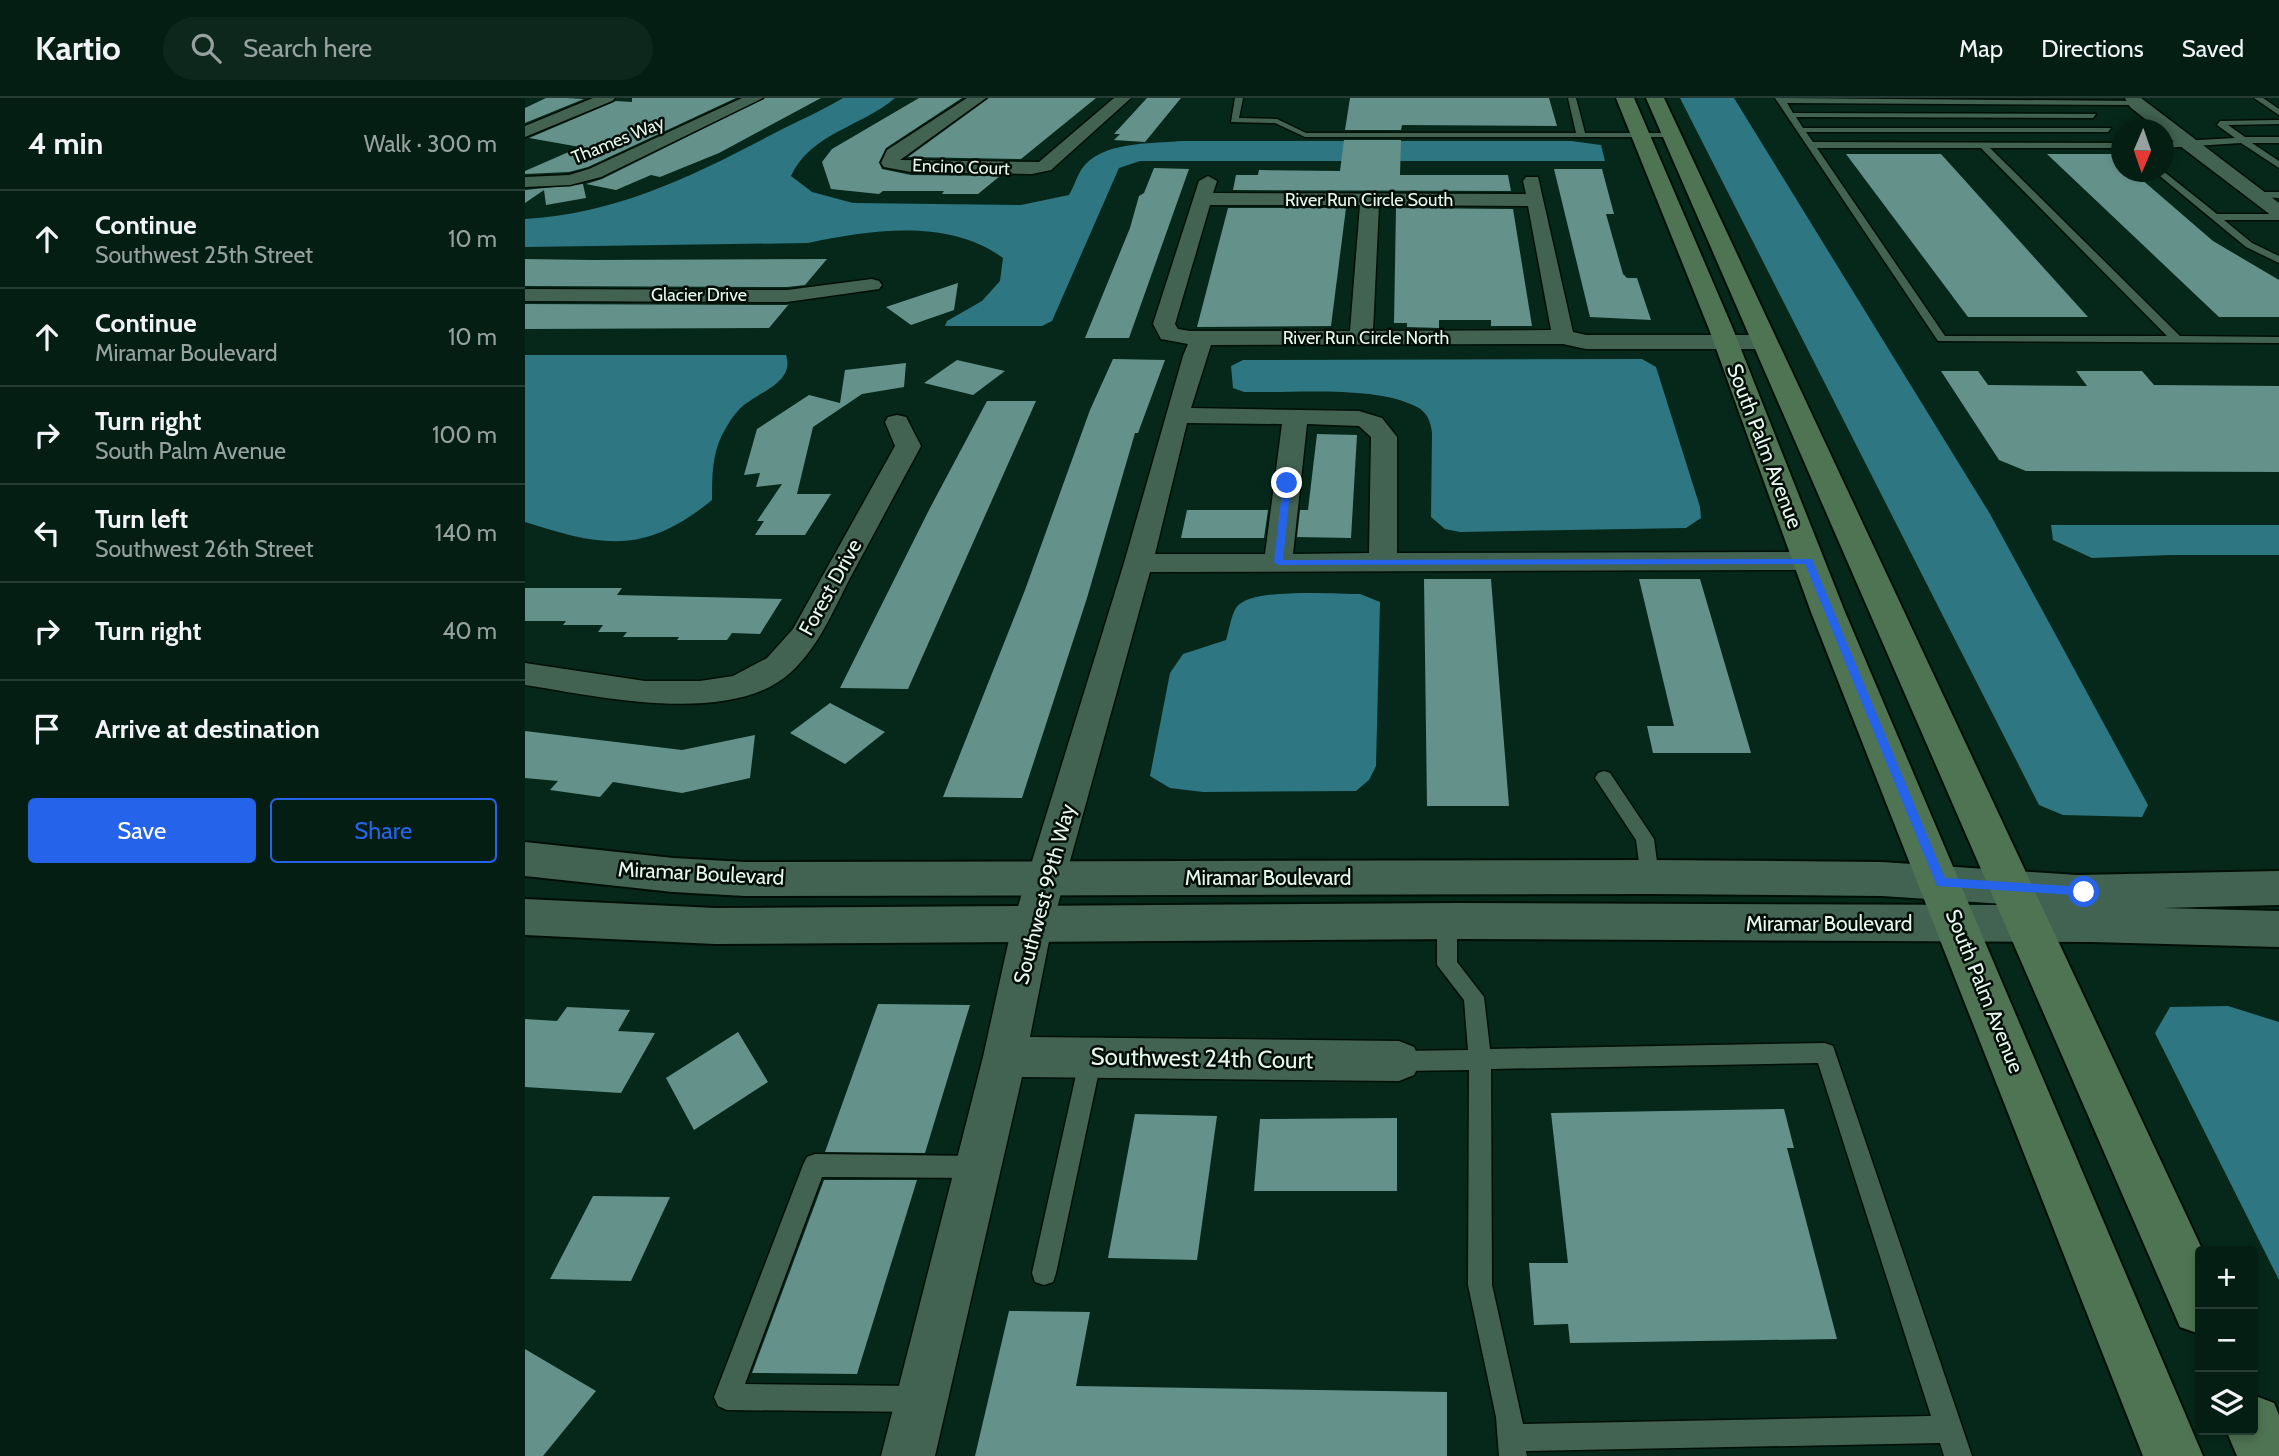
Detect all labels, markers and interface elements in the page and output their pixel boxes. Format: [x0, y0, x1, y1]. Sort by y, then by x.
search box [163, 17, 653, 80]
text: Kartio [35, 28, 121, 68]
icon: search [187, 29, 225, 67]
text: Search here [243, 32, 372, 64]
text: Map [1959, 34, 2003, 63]
text: Directions [2041, 34, 2144, 63]
text: Saved [2182, 34, 2244, 63]
street label: Thames Way [568, 111, 668, 169]
north arrow [2111, 119, 2174, 182]
text: 4 min [28, 125, 103, 162]
text: Walk · 300 m [364, 130, 497, 158]
street label: Encino Court [912, 154, 1010, 180]
street label: River Run Circle South [1285, 189, 1453, 211]
text: Continue [95, 209, 197, 241]
icon: ahead [28, 220, 66, 258]
text: 10 m [448, 225, 497, 253]
text: Southwest 25th Street [95, 241, 313, 269]
street label: Glacier Drive [651, 284, 747, 306]
text: Continue [95, 307, 197, 339]
icon: ahead [28, 318, 66, 356]
text: 10 m [448, 323, 497, 351]
street label: River Run Circle North [1283, 327, 1449, 349]
text: Miramar Boulevard [95, 339, 278, 367]
street label: South Palm Avenue [1722, 360, 1808, 532]
text: Turn right [95, 405, 201, 437]
icon: right [28, 416, 66, 454]
text: 100 m [432, 421, 497, 449]
text: South Palm Avenue [95, 437, 286, 465]
route end [1271, 467, 1302, 498]
text: Turn left [95, 503, 188, 535]
icon: left [28, 514, 66, 552]
text: 140 m [435, 519, 497, 547]
street label: Forest Drive [793, 534, 867, 640]
text: Southwest 26th Street [95, 535, 314, 563]
icon: right [28, 612, 66, 650]
text: Turn right [95, 615, 201, 647]
text: 40 m [442, 617, 497, 645]
icon: arrive [28, 710, 66, 748]
text: Arrive at destination [95, 713, 320, 745]
button: Save [28, 798, 256, 863]
button: Share [270, 798, 497, 863]
street label: Southwest 99th Way [1008, 801, 1080, 987]
street label: Miramar Boulevard [617, 856, 785, 890]
street label: Miramar Boulevard [1185, 865, 1351, 890]
route start [2068, 876, 2099, 907]
street label: South Palm Avenue [1941, 905, 2029, 1077]
street label: Miramar Boulevard [1746, 911, 1912, 936]
street label: Southwest 24th Court [1090, 1042, 1314, 1074]
map controls [2195, 1246, 2258, 1435]
button: + [2195, 1246, 2258, 1309]
button: − [2195, 1309, 2258, 1372]
button: layers [2195, 1372, 2258, 1435]

